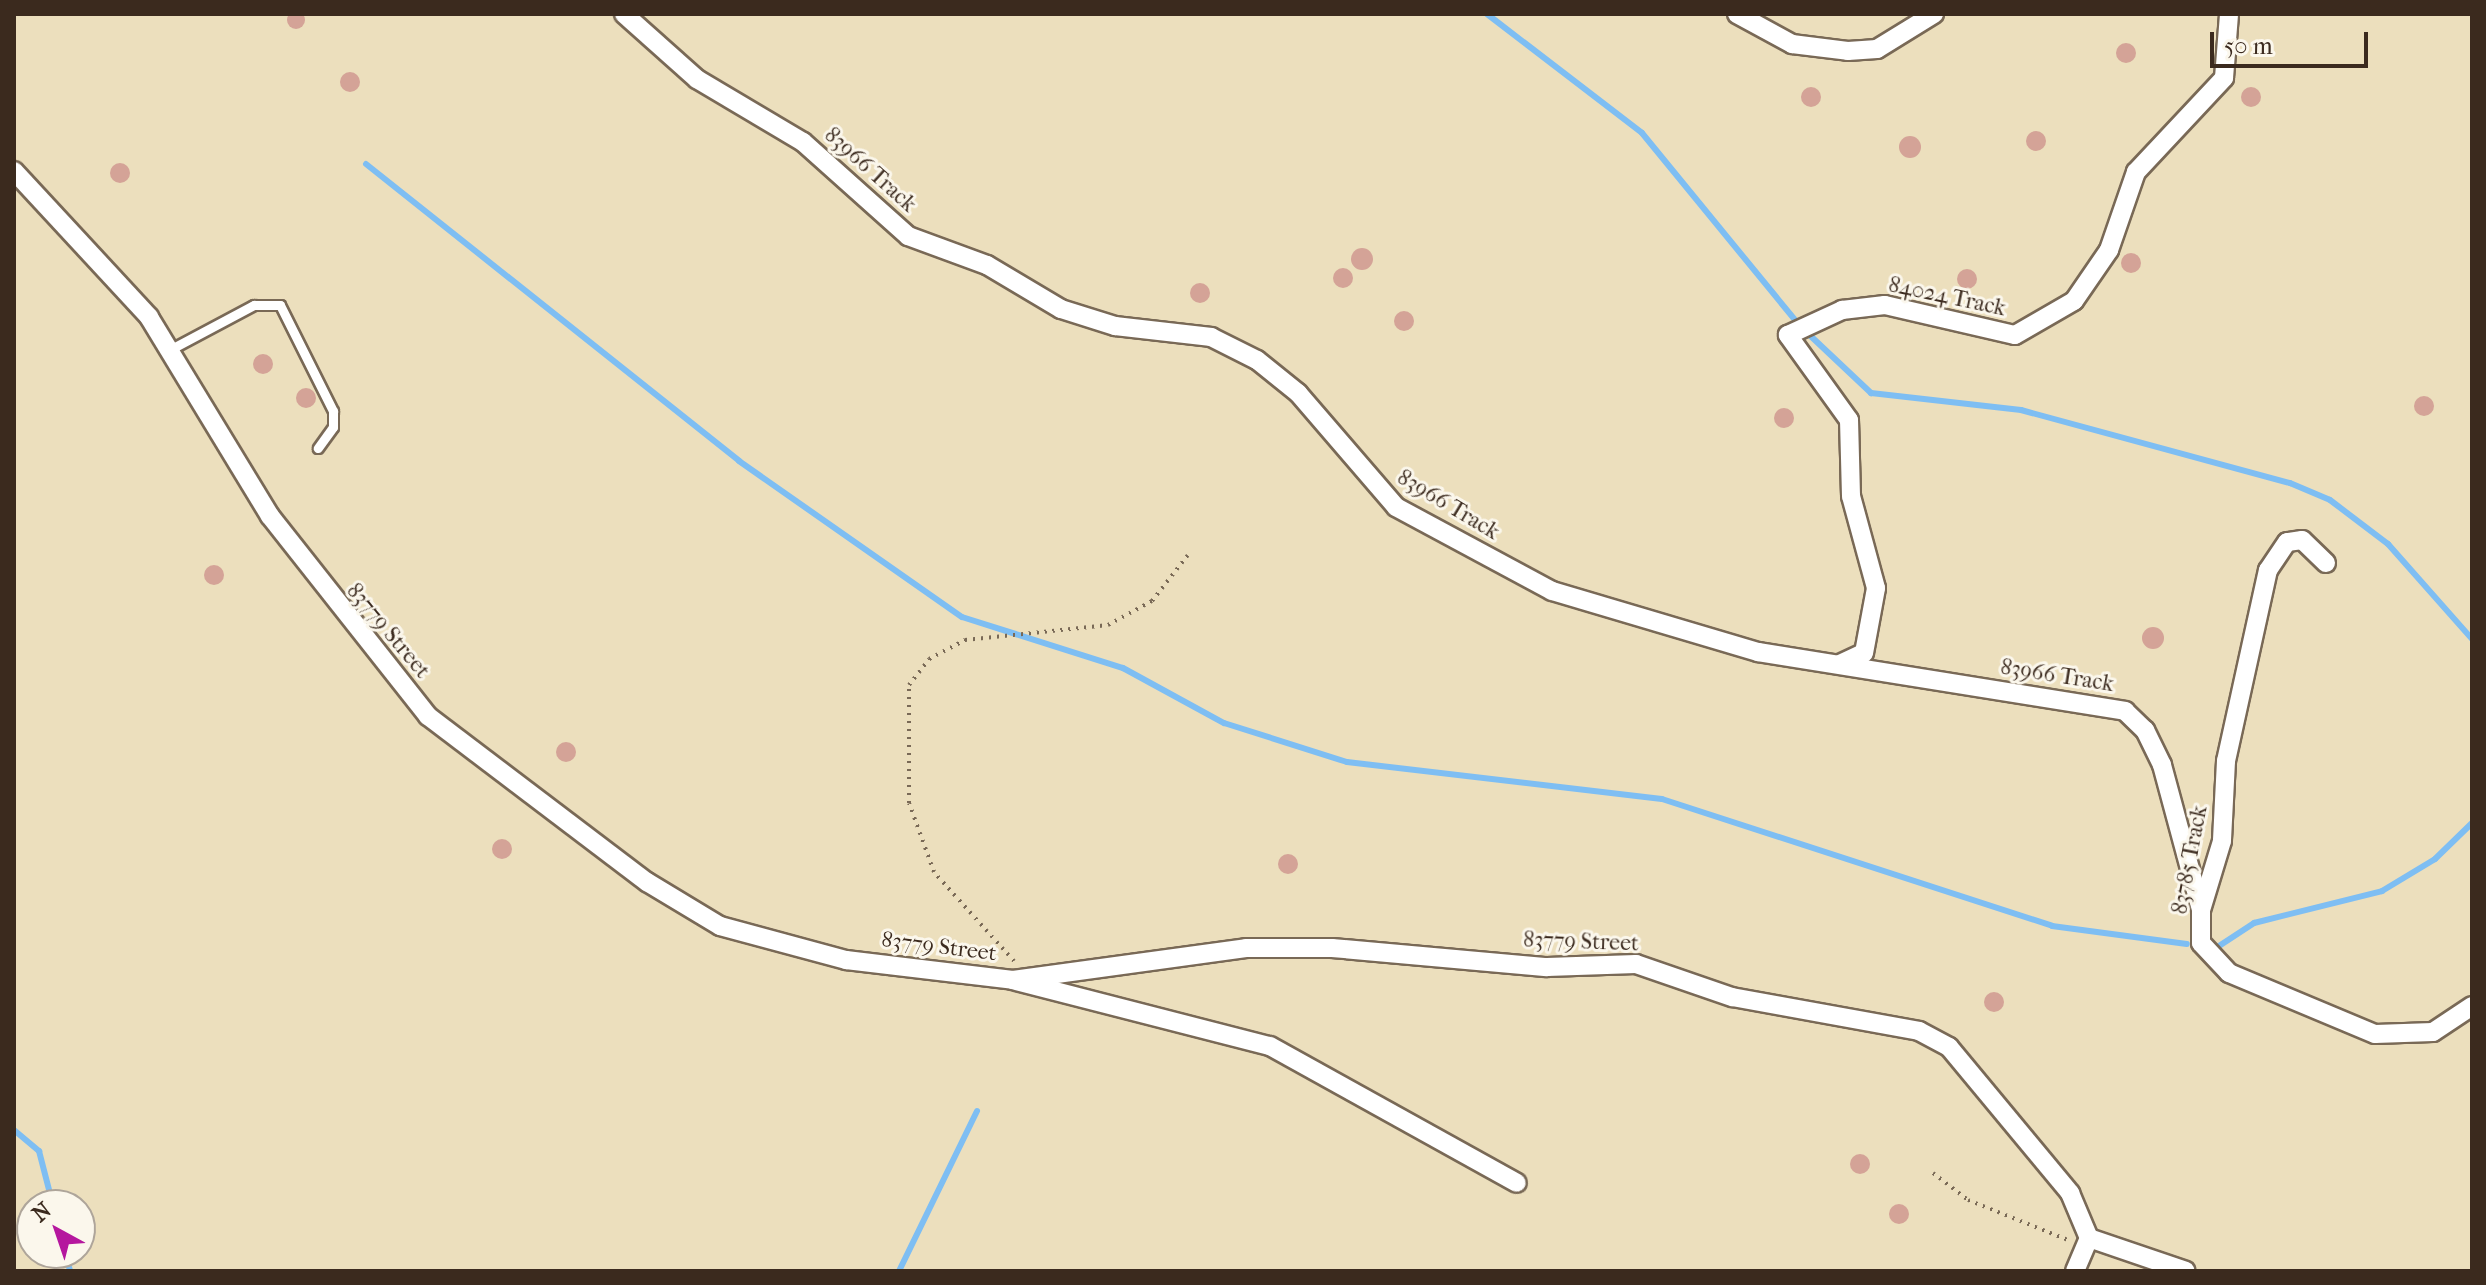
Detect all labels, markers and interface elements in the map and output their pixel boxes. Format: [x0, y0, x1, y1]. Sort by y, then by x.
scale bar [2214, 16, 2372, 66]
text: 50 m [2224, 32, 2273, 60]
street label: 83966 Track [819, 122, 921, 218]
street label: 84024 Track [1886, 272, 2008, 322]
street label: 83966 Track [1392, 464, 1504, 546]
street label: 83779 Street [341, 578, 435, 684]
street label: 83966 Track [1999, 654, 2115, 698]
street label: 83785 Track [2167, 804, 2213, 916]
street label: 83779 Street [880, 927, 998, 967]
street label: 83779 Street [1523, 927, 1639, 957]
north arrow [16, 1189, 96, 1269]
text: N [27, 1197, 57, 1227]

